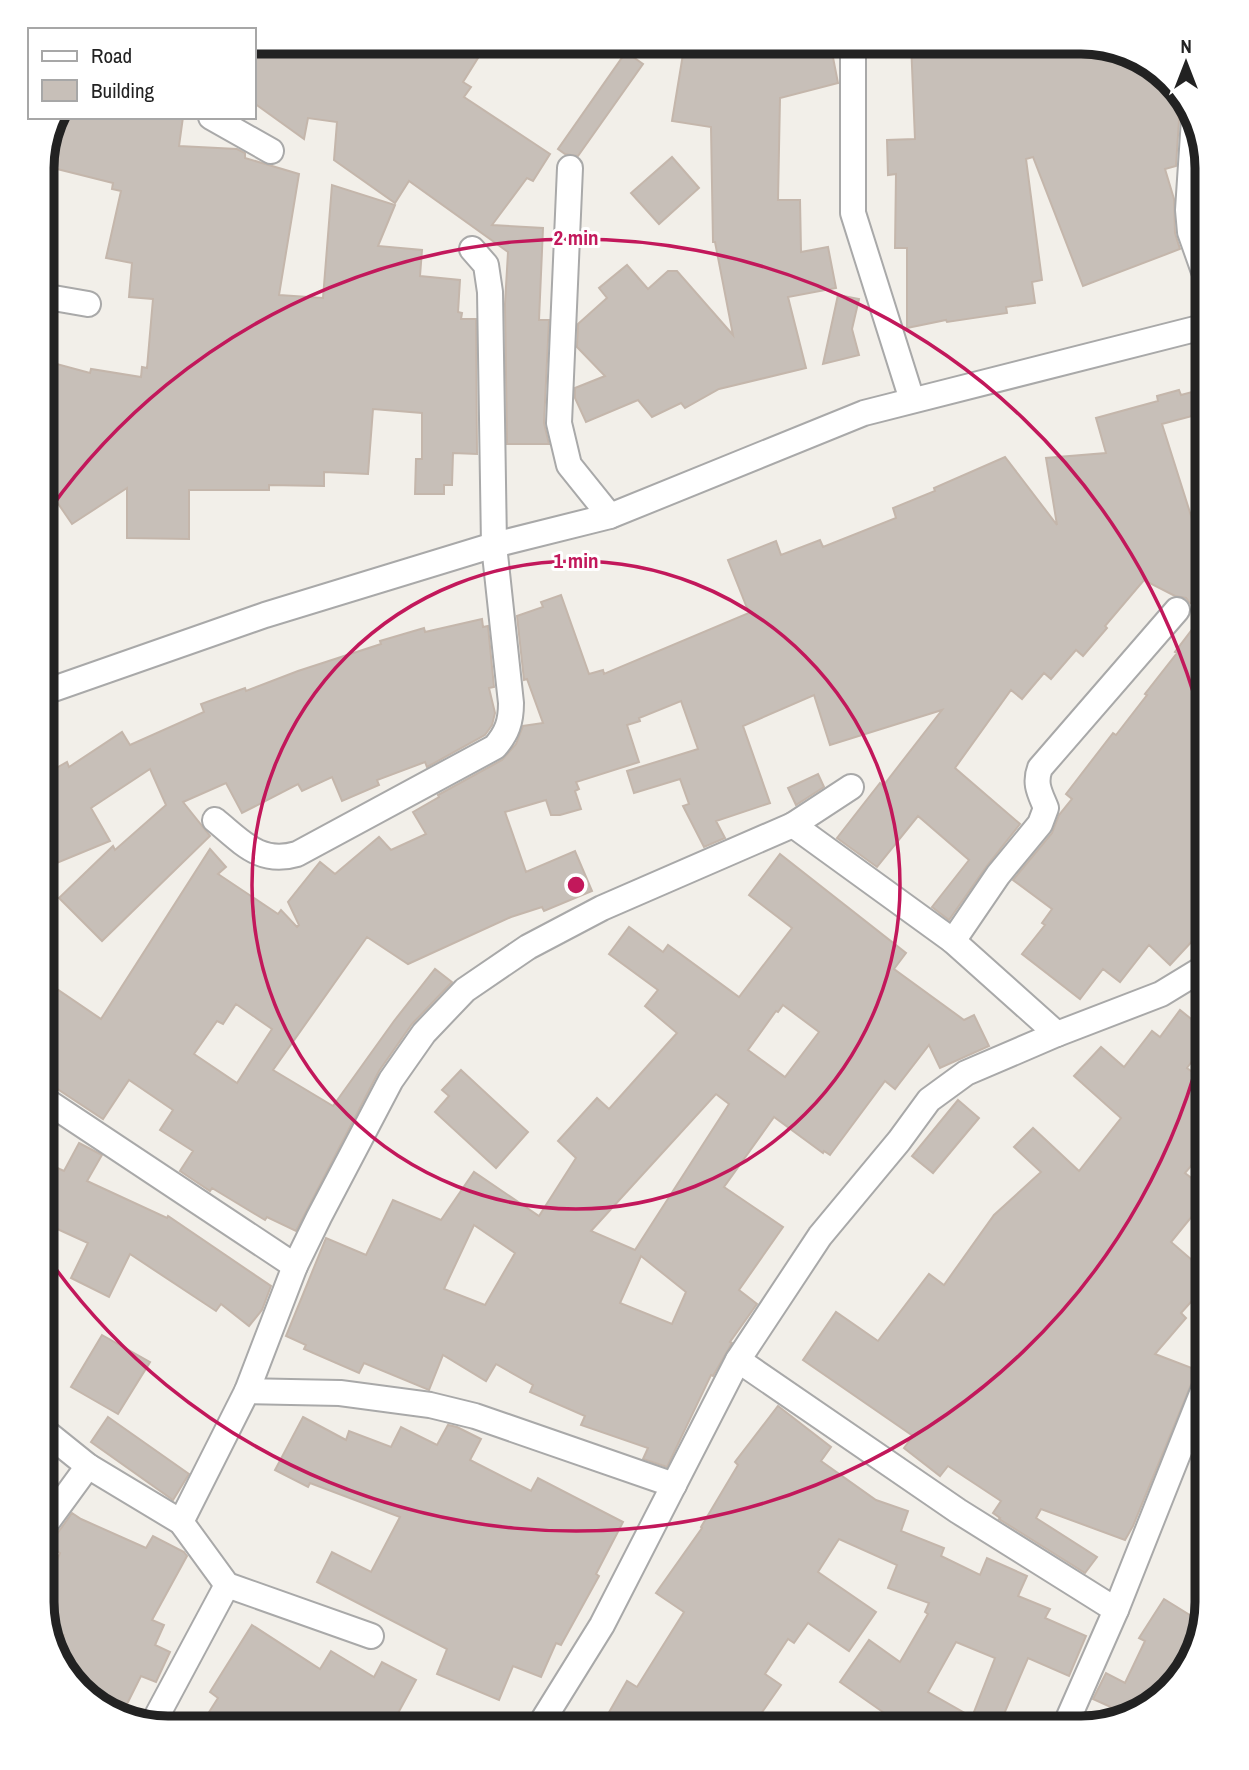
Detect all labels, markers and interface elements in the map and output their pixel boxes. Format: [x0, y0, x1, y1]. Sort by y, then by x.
legend [28, 28, 256, 119]
north arrow [1151, 28, 1221, 98]
text: N [1180, 33, 1192, 59]
text: Road [91, 41, 132, 70]
text: Building [91, 76, 155, 105]
text: 2 min [554, 223, 598, 252]
text: 1 min [554, 546, 598, 575]
centre of rings [564, 873, 588, 897]

